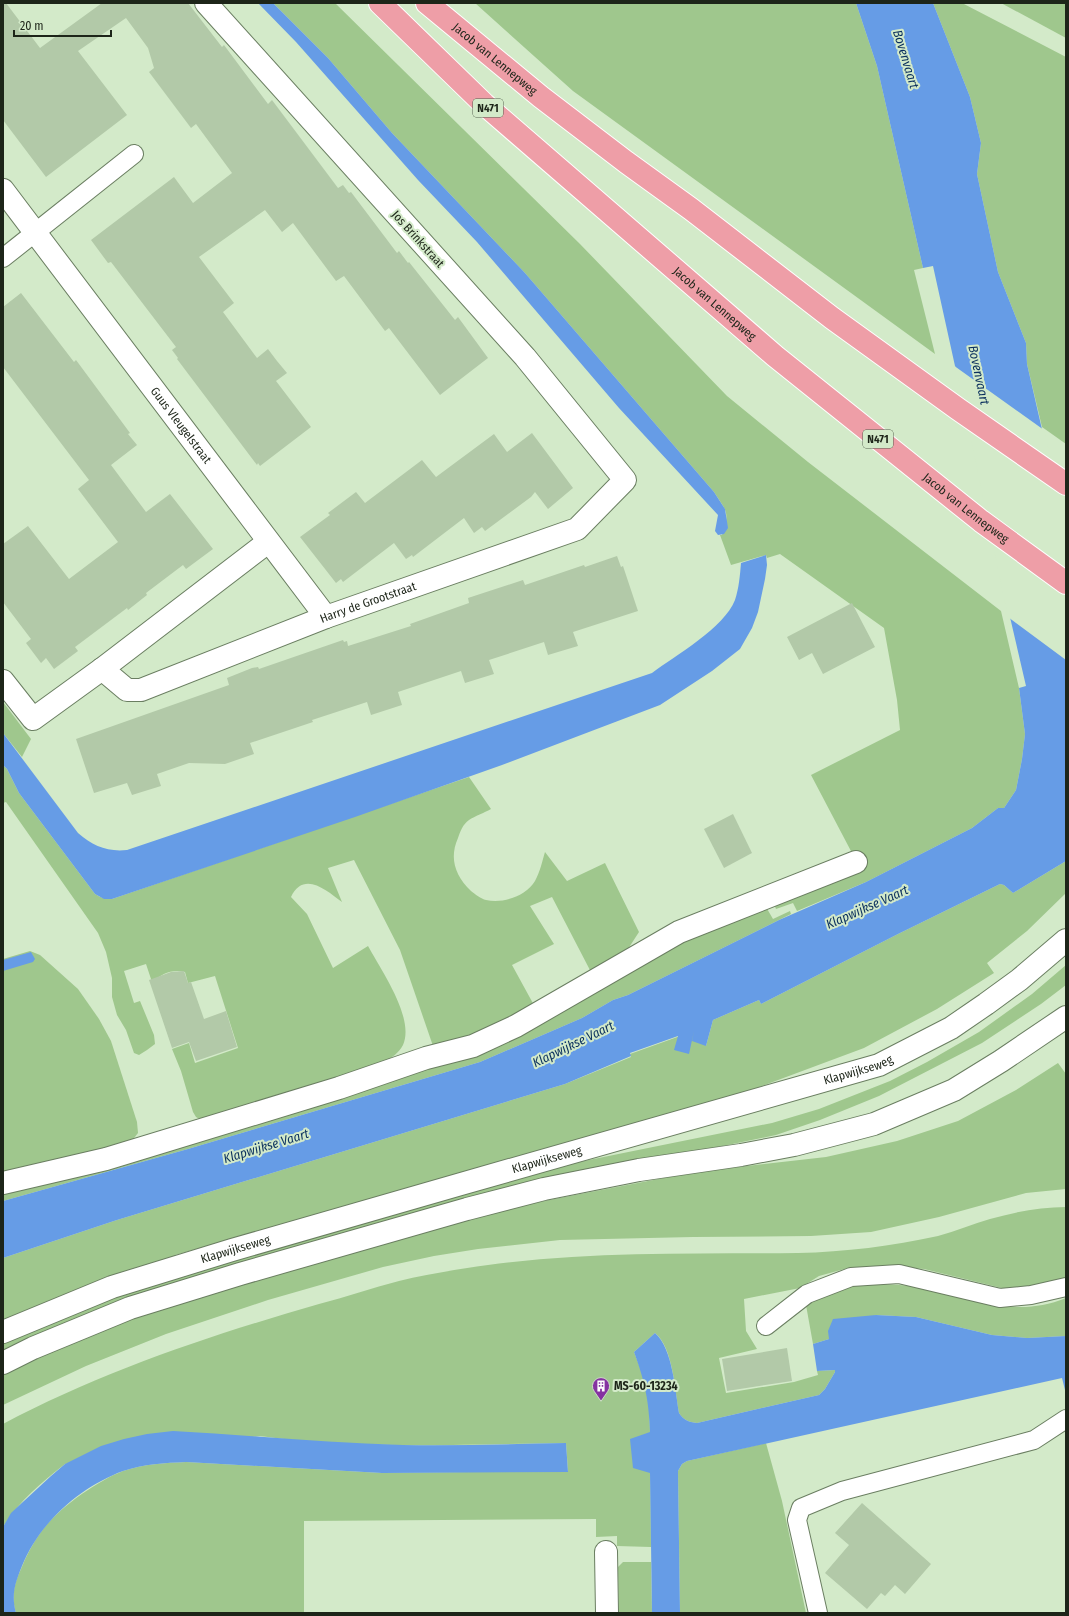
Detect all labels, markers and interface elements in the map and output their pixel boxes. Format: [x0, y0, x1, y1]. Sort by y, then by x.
scale bar [14, 12, 111, 38]
text: 20 m [20, 19, 44, 33]
street label: Jacob van Lennepweg [450, 20, 540, 98]
water label: Bovenvaart [890, 28, 922, 91]
road number: N471 [473, 99, 503, 117]
street label: Jos Brinkstraat [389, 208, 447, 270]
street label: Jacob van Lennepweg [670, 264, 759, 344]
water label: Bovenvaart [965, 344, 993, 407]
street label: Guus Vleugelstraat [148, 384, 214, 466]
road number: N471 [863, 430, 893, 448]
street label: Jacob van Lennepweg [920, 470, 1012, 546]
street label: Harry de Grootstraat [318, 579, 418, 626]
water label: Klapwijkse Vaart [824, 882, 911, 932]
water label: Klapwijkse Vaart [530, 1018, 617, 1070]
street label: Klapwijkseweg [822, 1052, 895, 1087]
water label: Klapwijkse Vaart [222, 1126, 311, 1166]
street label: Klapwijkseweg [510, 1143, 584, 1176]
street label: Klapwijkseweg [199, 1232, 272, 1266]
building icon: MS-60-13234 [591, 1376, 611, 1401]
place label: MS-60-13234 [614, 1379, 678, 1393]

